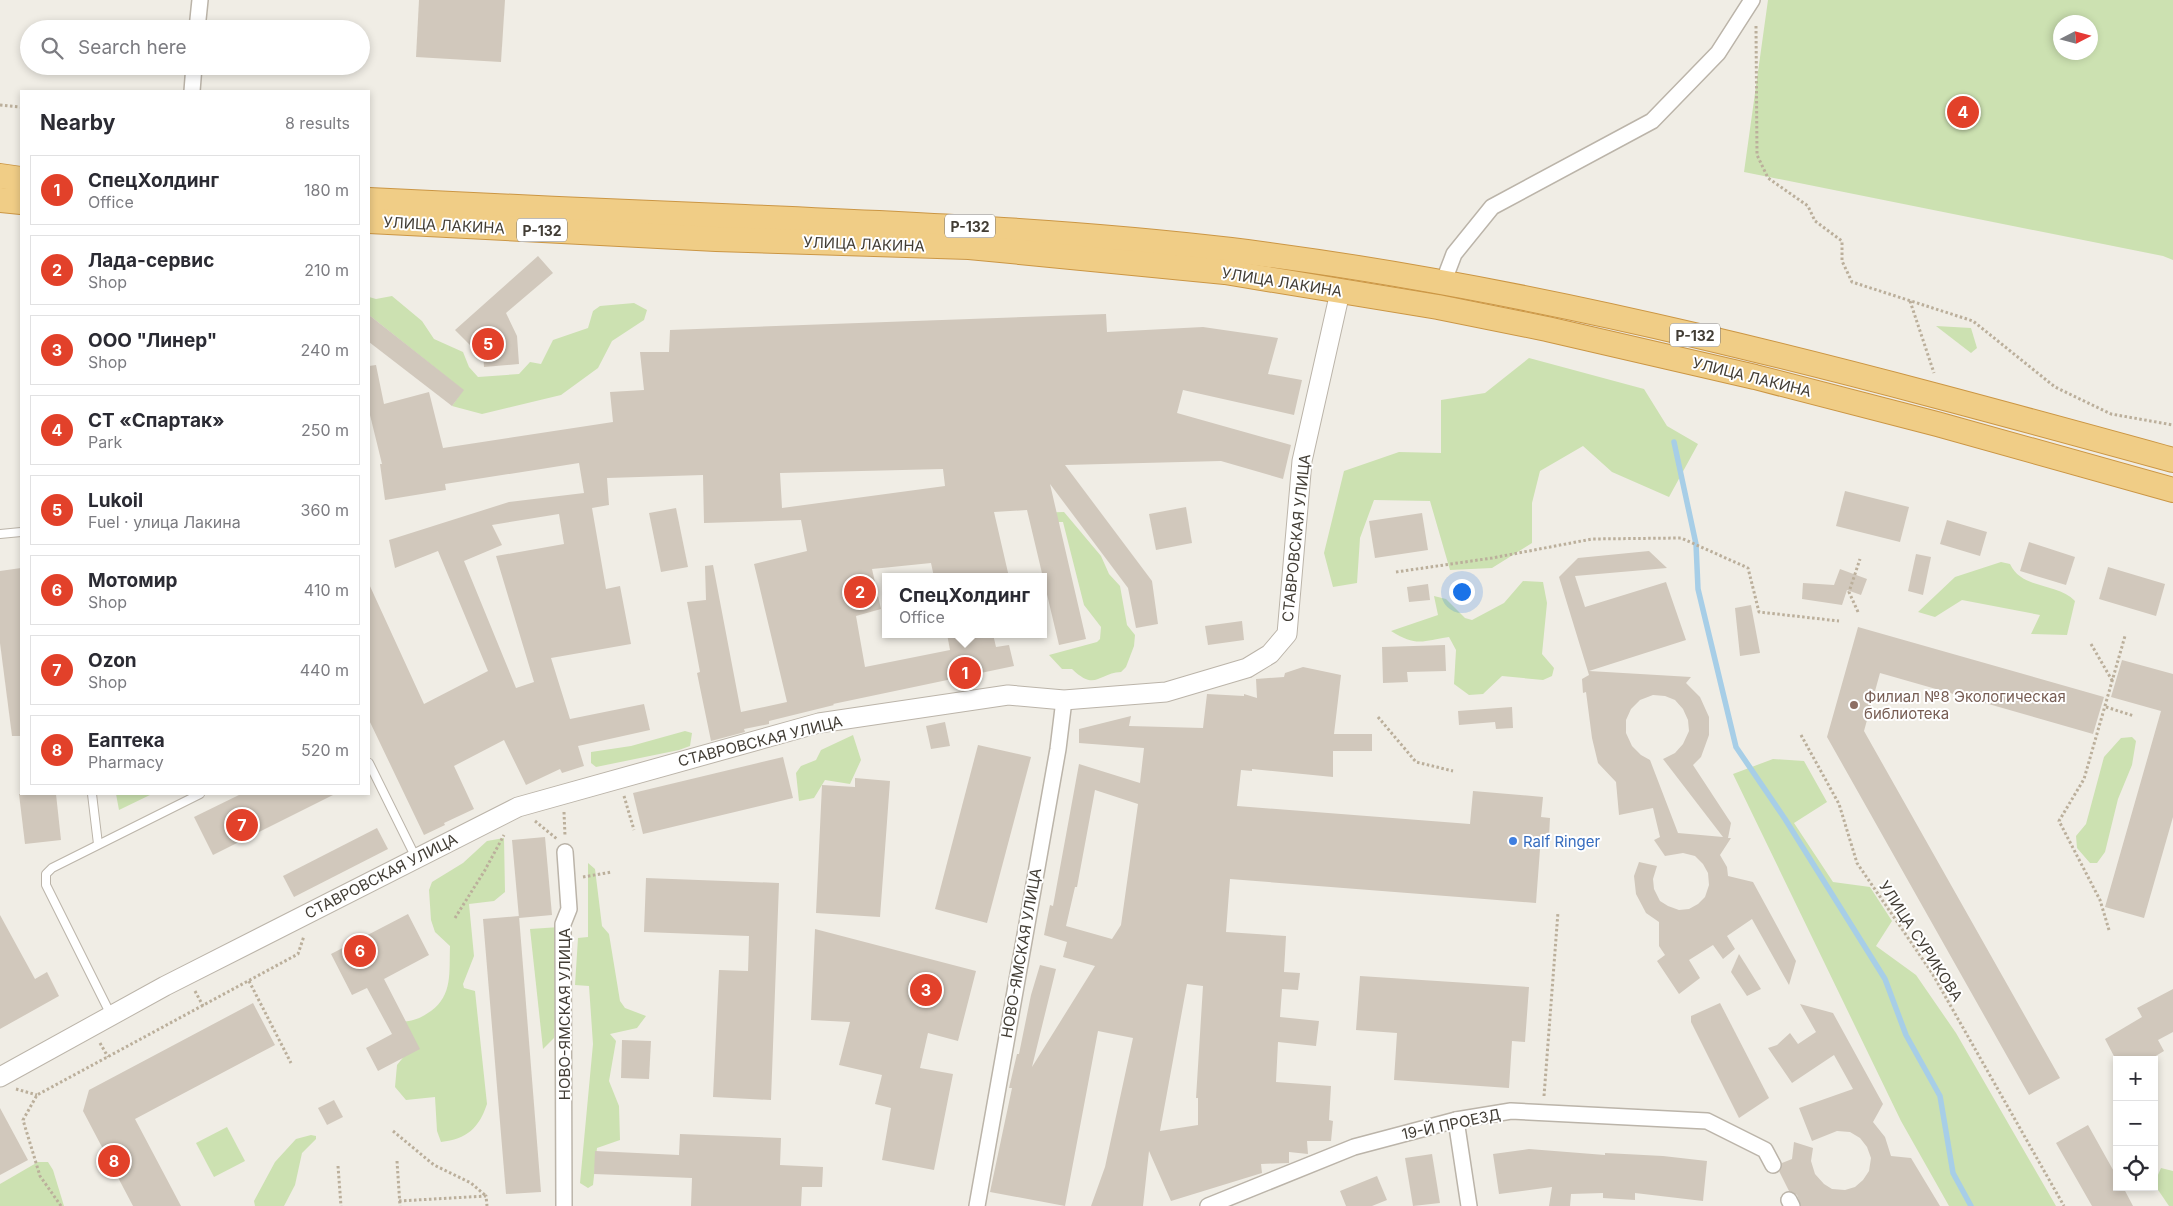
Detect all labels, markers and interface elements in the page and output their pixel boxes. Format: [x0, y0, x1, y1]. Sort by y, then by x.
north arrow [2053, 15, 2098, 60]
search box [20, 20, 370, 75]
icon: search [38, 34, 66, 62]
text: Search here [78, 36, 187, 59]
pin: 4 [1947, 93, 1979, 131]
text: Nearby [40, 110, 115, 135]
text: 8 results [285, 113, 350, 133]
text: СпецХолдинг [88, 169, 219, 192]
text: 1 [54, 180, 60, 200]
text: 180 m [304, 180, 349, 200]
text: Office [88, 192, 134, 212]
street label: УЛИЦА ЛАКИНА [383, 212, 505, 238]
road number: Р-132 [945, 215, 995, 238]
road number: Р-132 [517, 218, 567, 242]
street label: УЛИЦА ЛАКИНА [803, 232, 925, 256]
text: Лада-сервис [88, 249, 214, 272]
text: 2 [52, 260, 62, 280]
text: 210 m [304, 260, 349, 280]
street label: УЛИЦА ЛАКИНА [1220, 263, 1344, 301]
text: Shop [88, 272, 127, 292]
road number: Р-132 [1670, 324, 1720, 346]
pin: 5 [472, 325, 504, 363]
text: ООО "Линер" [88, 329, 217, 352]
text: 3 [52, 340, 62, 360]
text: 240 m [301, 340, 349, 360]
text: Shop [88, 352, 127, 372]
street label: УЛИЦА ЛАКИНА [1691, 353, 1813, 401]
text: СТ «Спартак» [88, 409, 225, 432]
text: 4 [52, 420, 62, 440]
text: 250 m [301, 420, 349, 440]
text: Park [88, 432, 122, 452]
street label: СТАВРОВСКАЯ УЛИЦА [1278, 453, 1314, 623]
text: Lukoil [88, 489, 143, 512]
text: 5 [52, 500, 62, 520]
text: 360 m [301, 500, 349, 520]
text: Fuel · улица Лакина [88, 512, 241, 532]
text: Мотомир [88, 569, 177, 592]
pin: 2 [844, 573, 876, 611]
popup [882, 573, 1047, 638]
your location [1449, 579, 1475, 605]
text: 6 [52, 580, 62, 600]
text: 410 m [304, 580, 349, 600]
text: СпецХолдинг [899, 584, 1030, 607]
text: Shop [88, 592, 127, 612]
text: Office [899, 607, 945, 627]
text: Ozon [88, 649, 137, 672]
pin: 1 [949, 654, 981, 692]
text: 7 [52, 660, 62, 680]
text: 440 m [300, 660, 349, 680]
text: Shop [88, 672, 127, 692]
place label: Филиал №8 Экологическая библиотека [1864, 687, 2066, 723]
marker: Филиал №8 Экологическая библиотека [1848, 699, 1860, 711]
street label: СТАВРОВСКАЯ УЛИЦА [676, 711, 844, 771]
text: Еаптека [88, 729, 165, 752]
text: 8 [52, 740, 62, 760]
text: 520 m [301, 740, 349, 760]
text: Pharmacy [88, 752, 164, 772]
pin: 7 [226, 806, 258, 844]
street label: СТАВРОВСКАЯ УЛИЦА [302, 829, 460, 923]
place label: Ralf Ringer [1523, 832, 1600, 851]
marker: Ralf Ringer [1507, 835, 1519, 847]
street label: НОВО-ЯМСКАЯ УЛИЦА [997, 866, 1045, 1040]
street label: УЛИЦА СУРИКОВА [1875, 877, 1967, 1005]
street label: НОВО-ЯМСКАЯ УЛИЦА [555, 928, 574, 1100]
pin: 6 [344, 932, 376, 970]
pin: 3 [910, 971, 942, 1009]
map controls [2113, 1056, 2158, 1191]
button: + [2113, 1056, 2158, 1101]
button: − [2113, 1101, 2158, 1146]
street label: 19-Й ПРОЕЗД [1400, 1104, 1502, 1144]
pin: 8 [98, 1142, 130, 1180]
button: locate [2113, 1146, 2158, 1191]

